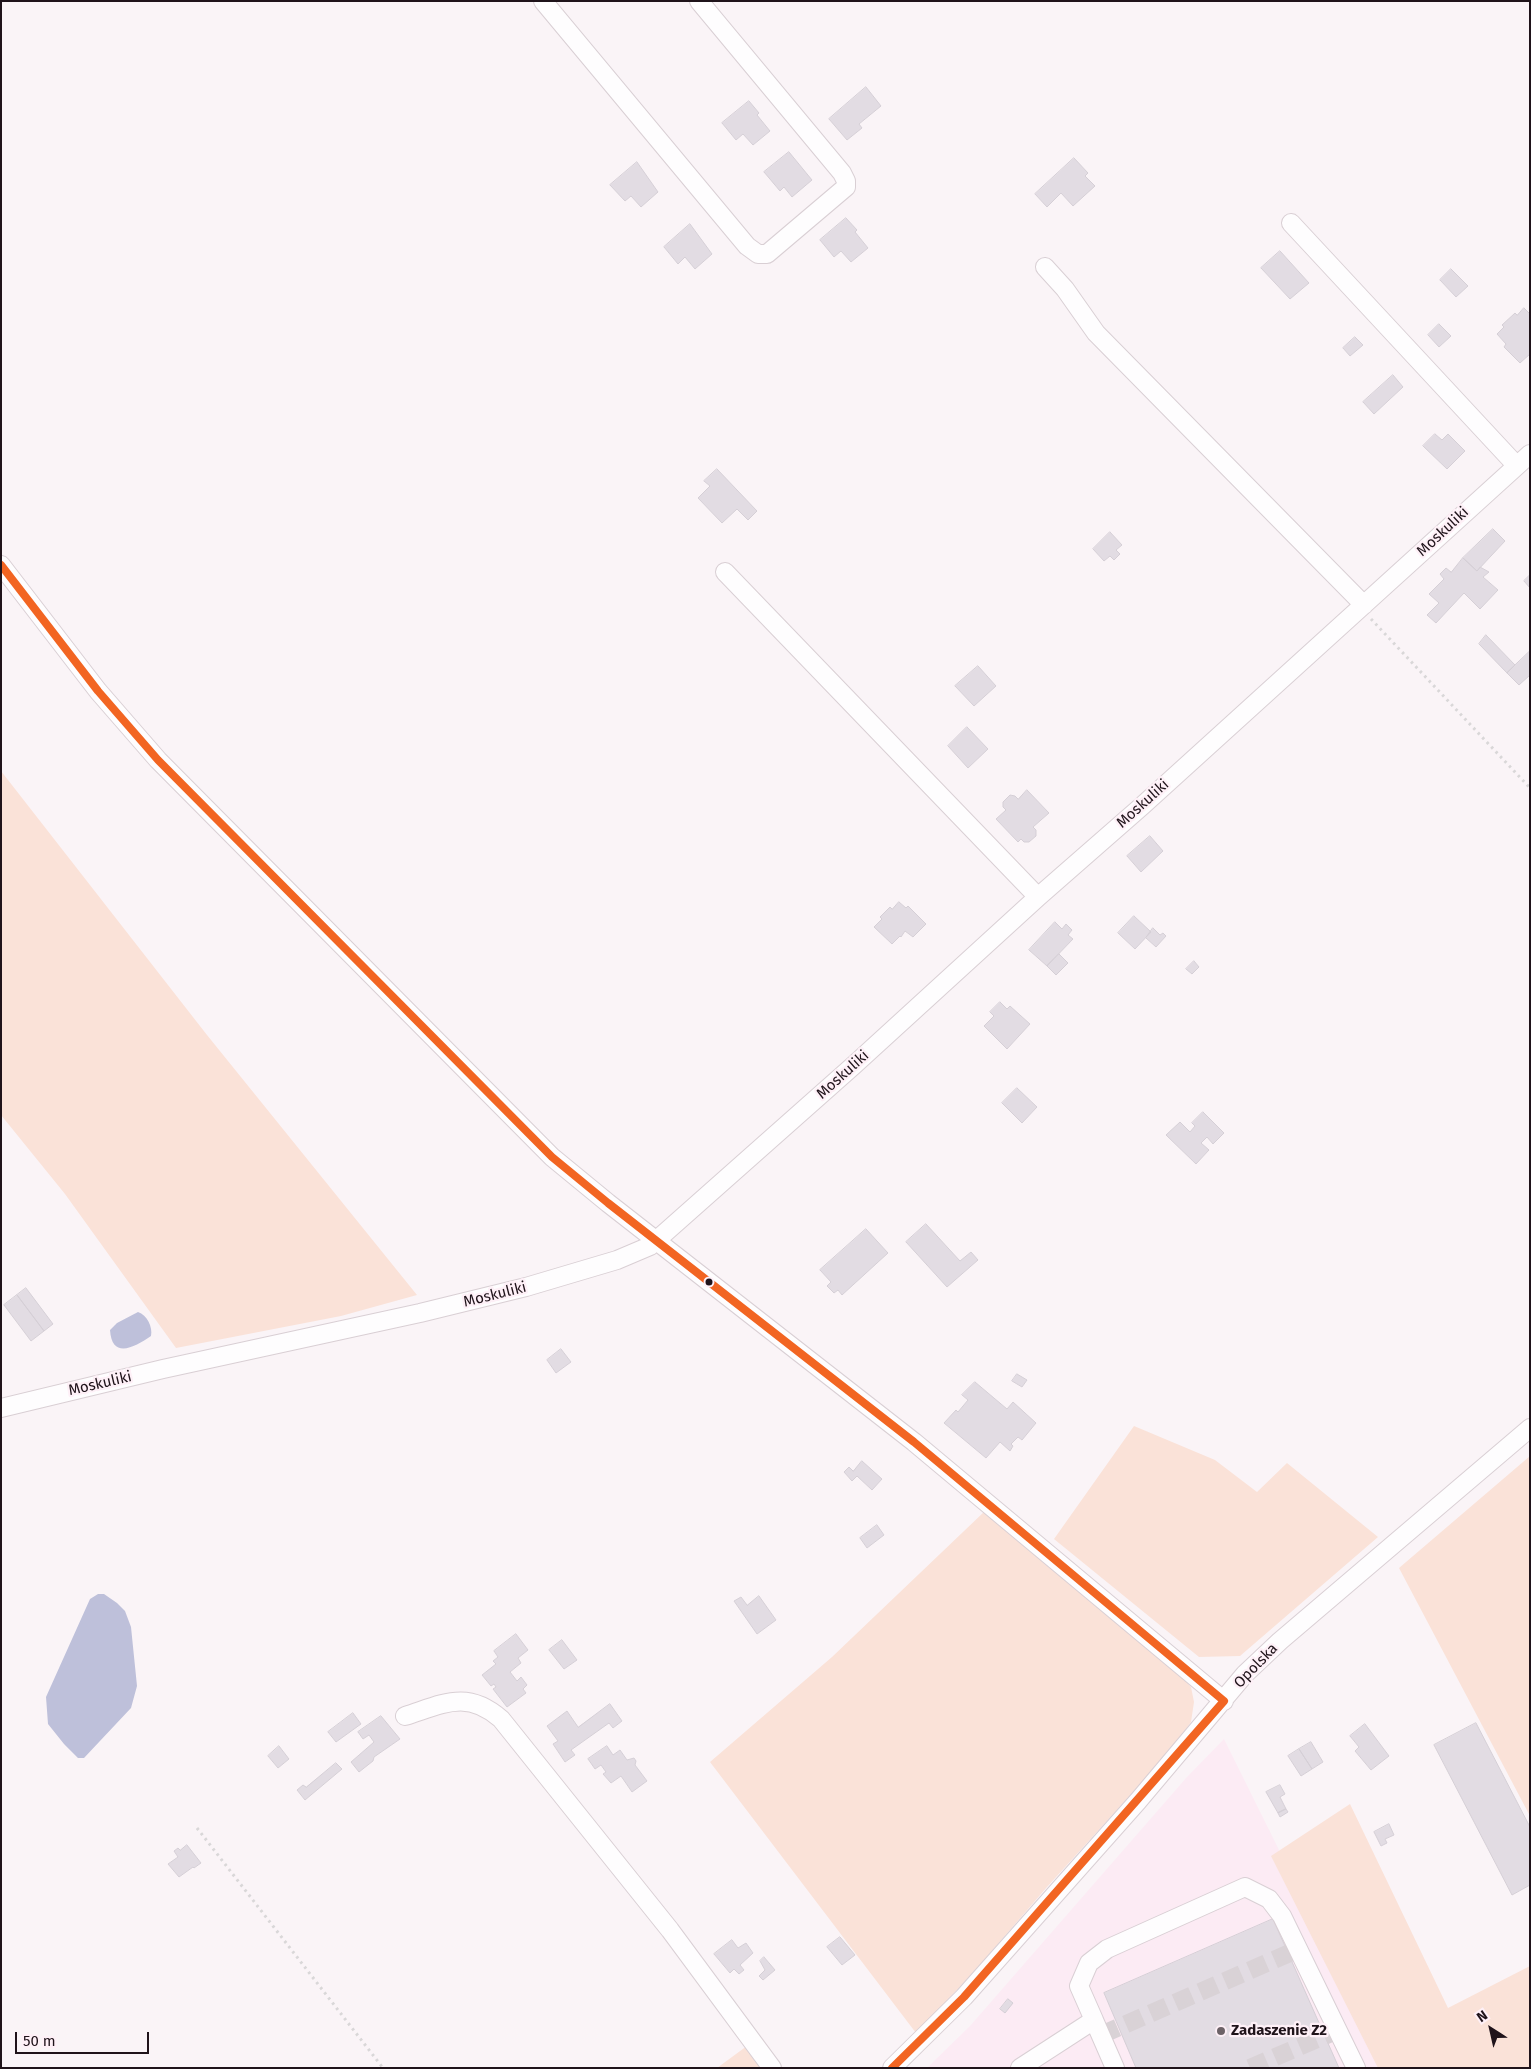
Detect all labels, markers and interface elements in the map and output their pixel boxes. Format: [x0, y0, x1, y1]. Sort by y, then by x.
street label: Moskuliki [1413, 504, 1473, 560]
street label: Moskuliki [1113, 776, 1173, 832]
street label: Moskuliki [813, 1047, 873, 1103]
unlabelled marker [704, 1277, 714, 1287]
street label: Moskuliki [462, 1278, 528, 1312]
street label: Moskuliki [67, 1368, 133, 1400]
street label: Opolska [1230, 1640, 1282, 1692]
north arrow [1466, 2004, 1516, 2054]
text: N [1473, 2007, 1491, 2026]
scale bar [18, 2022, 151, 2054]
place label: Zadaszenie Z2 [1231, 2022, 1327, 2040]
marker: Zadaszenie Z2 [1215, 2025, 1227, 2037]
text: 50 m [23, 2032, 56, 2050]

